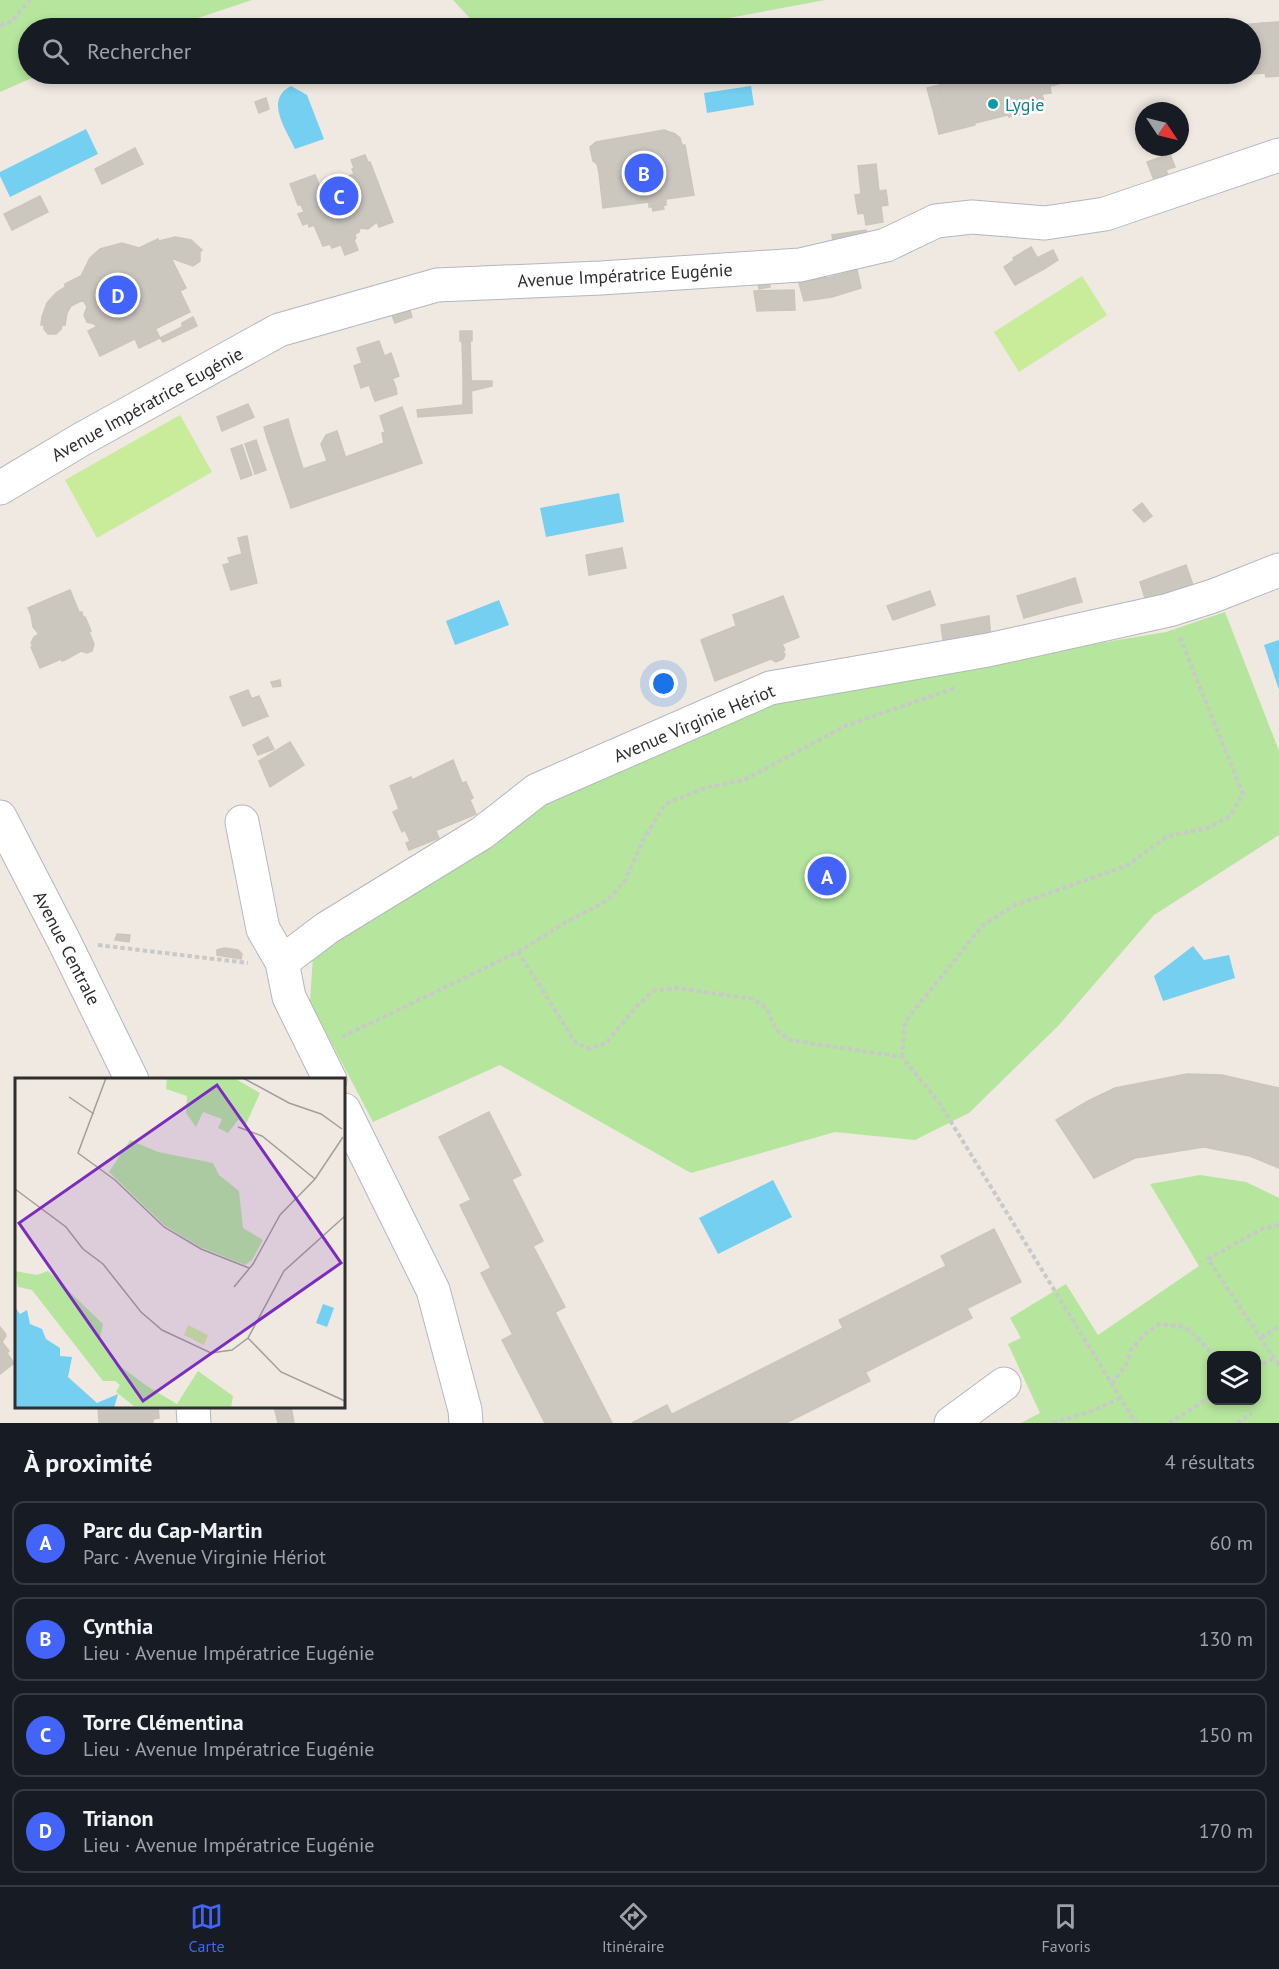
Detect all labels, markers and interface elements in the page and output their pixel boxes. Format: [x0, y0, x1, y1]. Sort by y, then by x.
search box [18, 18, 1261, 84]
icon: search [39, 35, 72, 68]
text: Rechercher [87, 37, 191, 65]
place label: Lygie [1005, 93, 1044, 116]
marker: Lygie [986, 97, 1000, 111]
north arrow [1135, 102, 1189, 156]
pin: B [624, 150, 664, 195]
pin: C [320, 174, 358, 218]
street label: Avenue Impératrice Eugénie [517, 258, 733, 292]
pin: D [98, 272, 138, 318]
street label: Avenue Impératrice Eugénie [47, 342, 247, 466]
your location [649, 669, 678, 698]
street label: Avenue Virginie Hériot [610, 679, 778, 767]
pin: A [808, 854, 846, 898]
street label: Avenue Centrale [28, 887, 106, 1009]
inset map [15, 1078, 345, 1408]
map controls [1207, 1351, 1261, 1405]
button: layers [1207, 1351, 1261, 1405]
text: À proximité [24, 1446, 152, 1479]
text: 4 résultats [1165, 1449, 1255, 1475]
text: Parc du Cap-Martin [83, 1516, 262, 1544]
text: A [39, 1530, 52, 1556]
text: 60 m [1210, 1530, 1253, 1556]
text: Parc · Avenue Virginie Hériot [83, 1544, 326, 1570]
text: Cynthia [83, 1612, 153, 1640]
text: B [40, 1626, 51, 1652]
text: 130 m [1199, 1626, 1253, 1652]
text: Lieu · Avenue Impératrice Eugénie [83, 1640, 374, 1666]
text: Torre Clémentina [83, 1708, 244, 1736]
text: C [40, 1722, 51, 1748]
text: 150 m [1199, 1722, 1253, 1748]
text: Lieu · Avenue Impératrice Eugénie [83, 1736, 374, 1762]
text: Trianon [83, 1804, 154, 1832]
text: D [39, 1818, 52, 1844]
text: 170 m [1199, 1818, 1253, 1844]
text: Lieu · Avenue Impératrice Eugénie [83, 1832, 374, 1858]
tab: Carte [189, 1900, 225, 1956]
tab: Itinéraire [602, 1900, 664, 1956]
tab: Favoris [1042, 1900, 1090, 1956]

